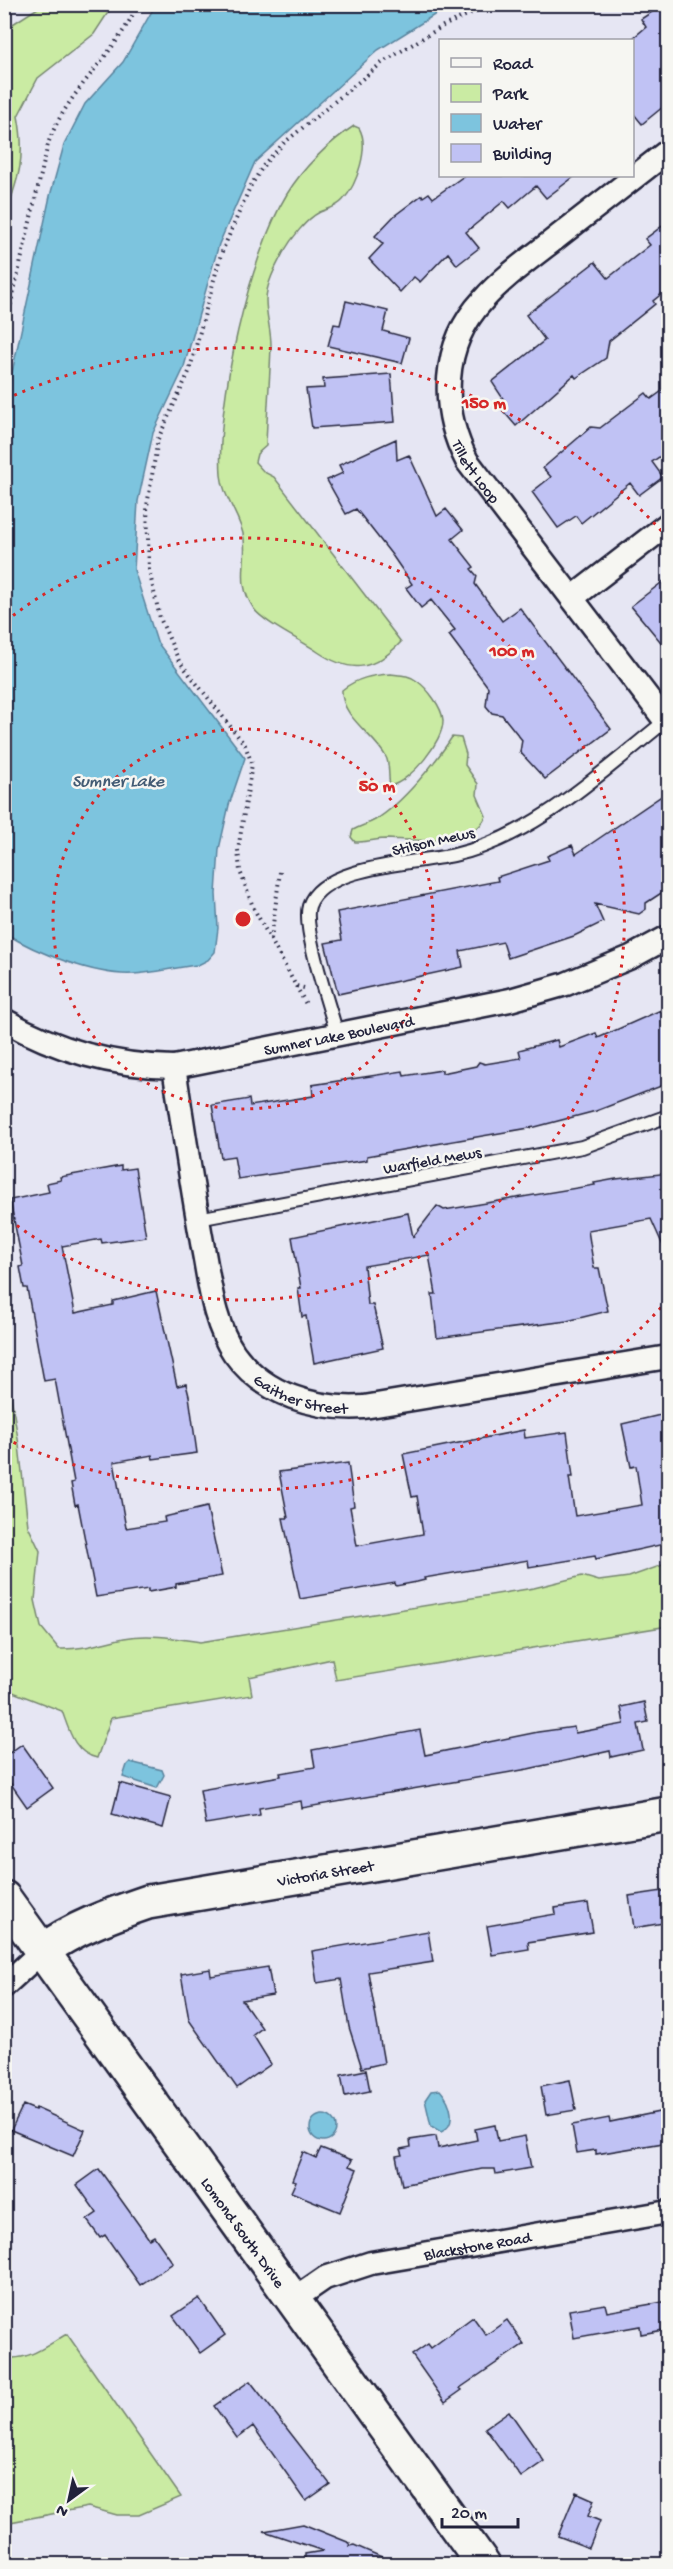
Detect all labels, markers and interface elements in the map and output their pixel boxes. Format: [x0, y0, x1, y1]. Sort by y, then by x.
legend [439, 39, 634, 177]
text: Road [493, 55, 534, 76]
text: Park [492, 85, 529, 106]
text: Water [493, 115, 543, 136]
text: Building [492, 145, 552, 166]
text: 150 m [461, 394, 506, 415]
street label: Tillett Loop [445, 437, 502, 508]
text: 100 m [489, 642, 535, 663]
water label: Sumner Lake [72, 772, 165, 793]
text: 50 m [359, 777, 396, 798]
street label: Stilson Mews [391, 824, 478, 862]
centre of rings [233, 909, 253, 929]
street label: Sumner Lake Boulevard [263, 1013, 417, 1062]
street label: Warfield Mews [382, 1144, 484, 1180]
street label: Gaither Street [248, 1372, 349, 1420]
street label: Victoria Street [275, 1858, 377, 1893]
street label: Lomond South Drive [195, 2175, 288, 2293]
street label: Blackstone Road [422, 2229, 535, 2267]
north arrow [39, 2470, 99, 2530]
scale bar [442, 2491, 518, 2529]
text: N [53, 2499, 72, 2520]
text: 20 m [451, 2504, 487, 2525]

